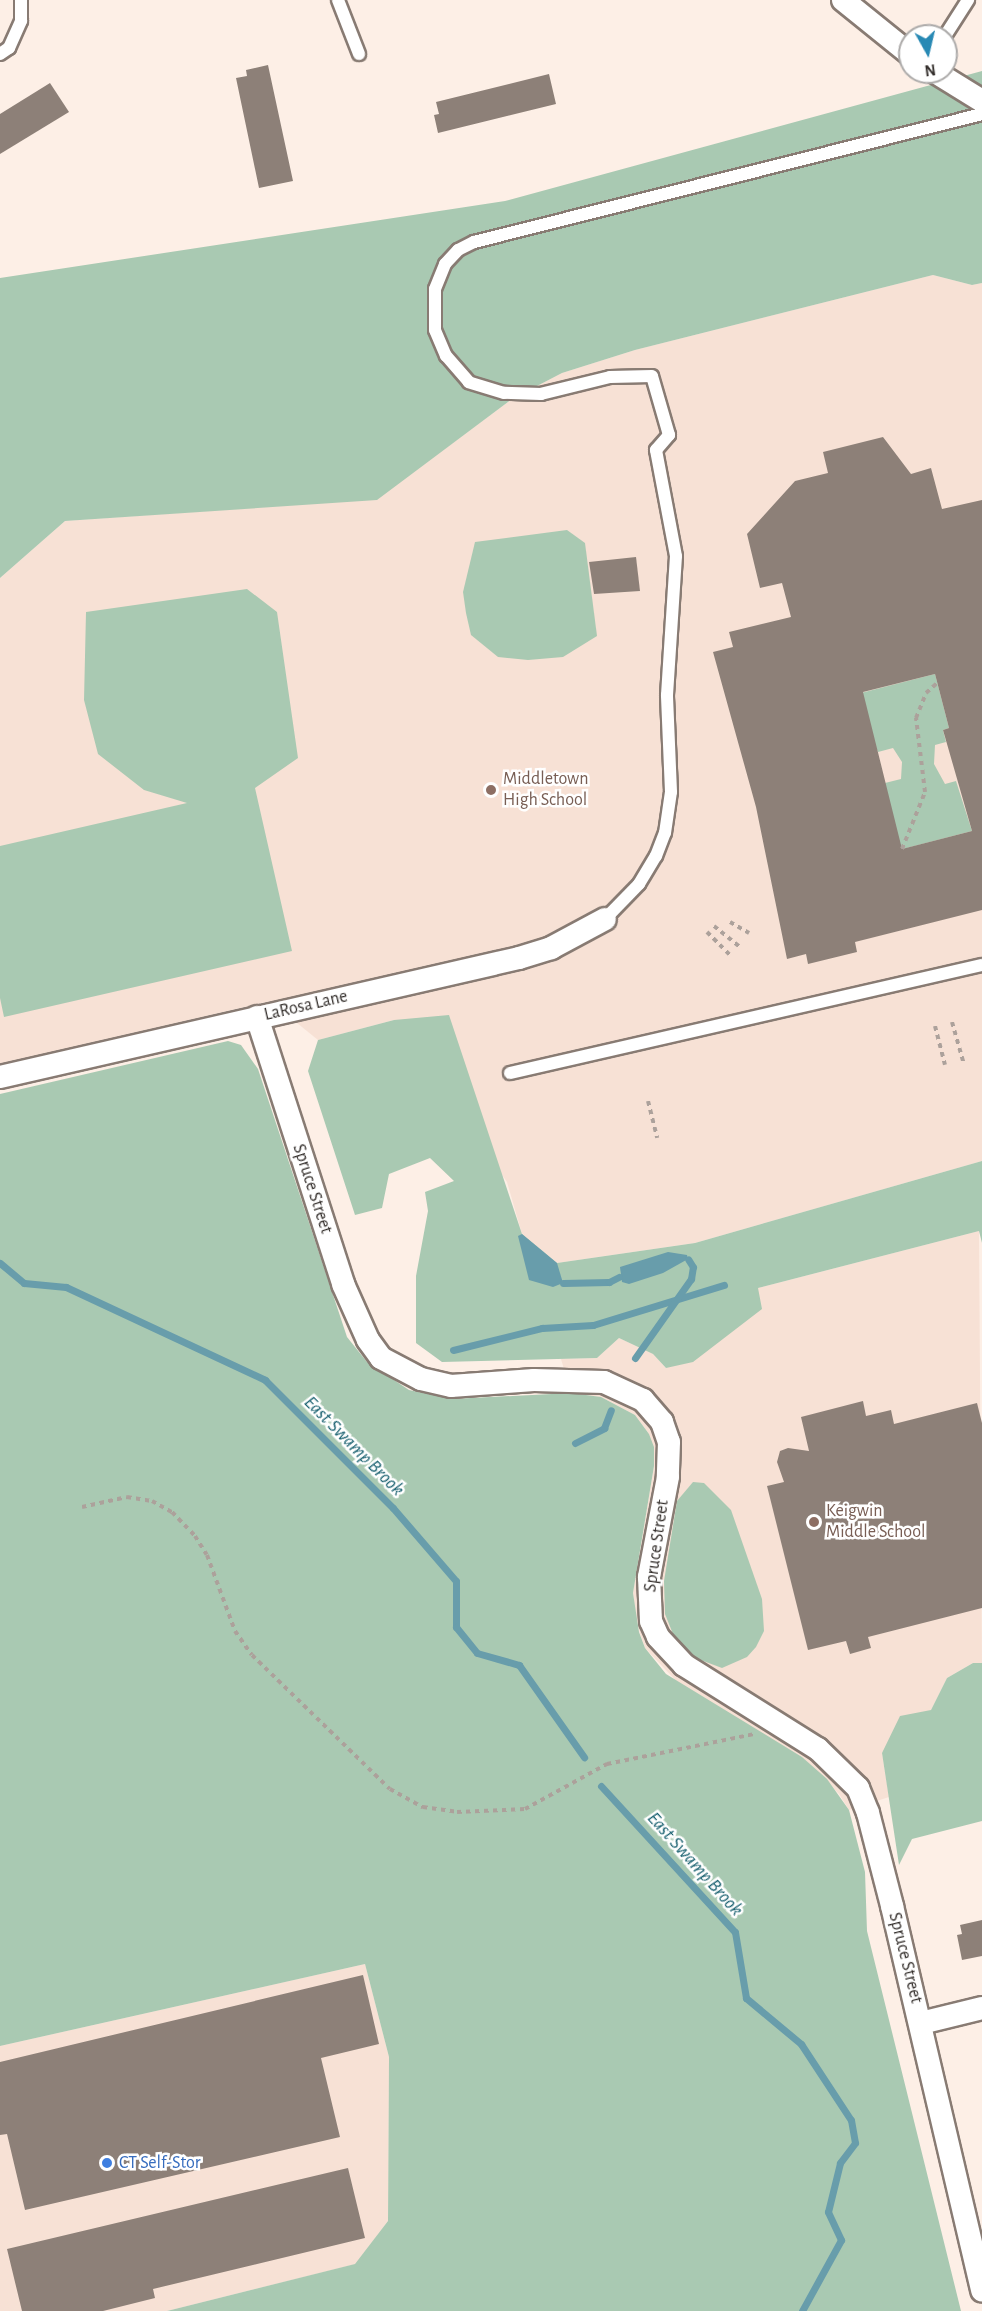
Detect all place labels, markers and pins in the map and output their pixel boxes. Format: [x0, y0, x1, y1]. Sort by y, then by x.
place label: Middletown High School [503, 769, 588, 812]
marker: Middletown High School [484, 783, 498, 797]
place label: Keigwin Middle School [826, 1501, 925, 1544]
marker: Keigwin Middle School [807, 1515, 821, 1529]
place label: CT Self-Stor [119, 2152, 200, 2174]
marker: CT Self-Stor [100, 2156, 114, 2170]

